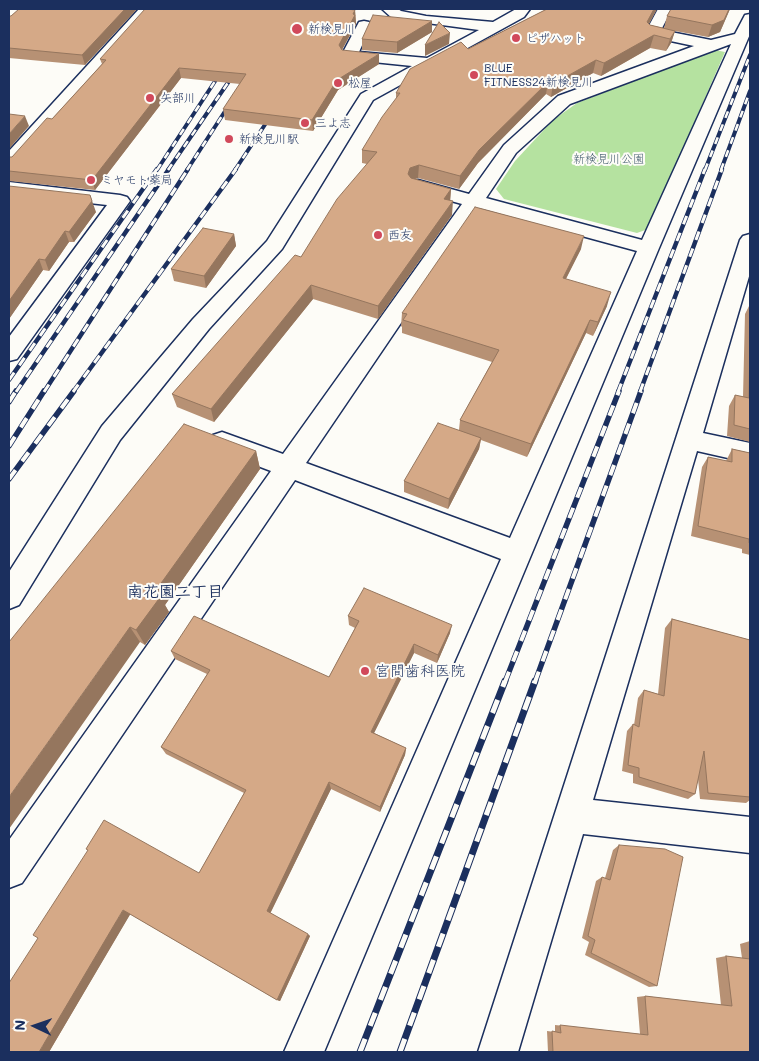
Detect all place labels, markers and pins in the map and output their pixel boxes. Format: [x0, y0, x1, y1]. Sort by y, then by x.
marker: 新検見川 [290, 22, 304, 36]
place label: 新検見川 [308, 22, 356, 36]
place label: ピザハット [526, 31, 586, 45]
marker: ピザハット [510, 32, 522, 44]
place label: BLUE FITNESS24新検見川 [484, 61, 594, 89]
marker: BLUE FITNESS24新検見川 [468, 69, 480, 81]
place label: 松屋 [348, 76, 372, 90]
marker: 松屋 [332, 77, 344, 89]
place label: 矢部川 [160, 91, 196, 105]
marker: 矢部川 [144, 92, 156, 104]
place label: 三よ志 [315, 116, 351, 130]
marker: 三よ志 [299, 117, 311, 129]
place label: 新検見川駅 [239, 132, 299, 146]
marker: 新検見川駅 [223, 133, 235, 145]
place label: ミヤモト薬局 [101, 173, 173, 187]
marker: ミヤモト薬局 [85, 174, 97, 186]
place label: 西友 [388, 228, 412, 242]
marker: 西友 [372, 229, 384, 241]
place label: 宮間歯科医院 [375, 662, 465, 680]
marker: 宮間歯科医院 [359, 665, 371, 677]

